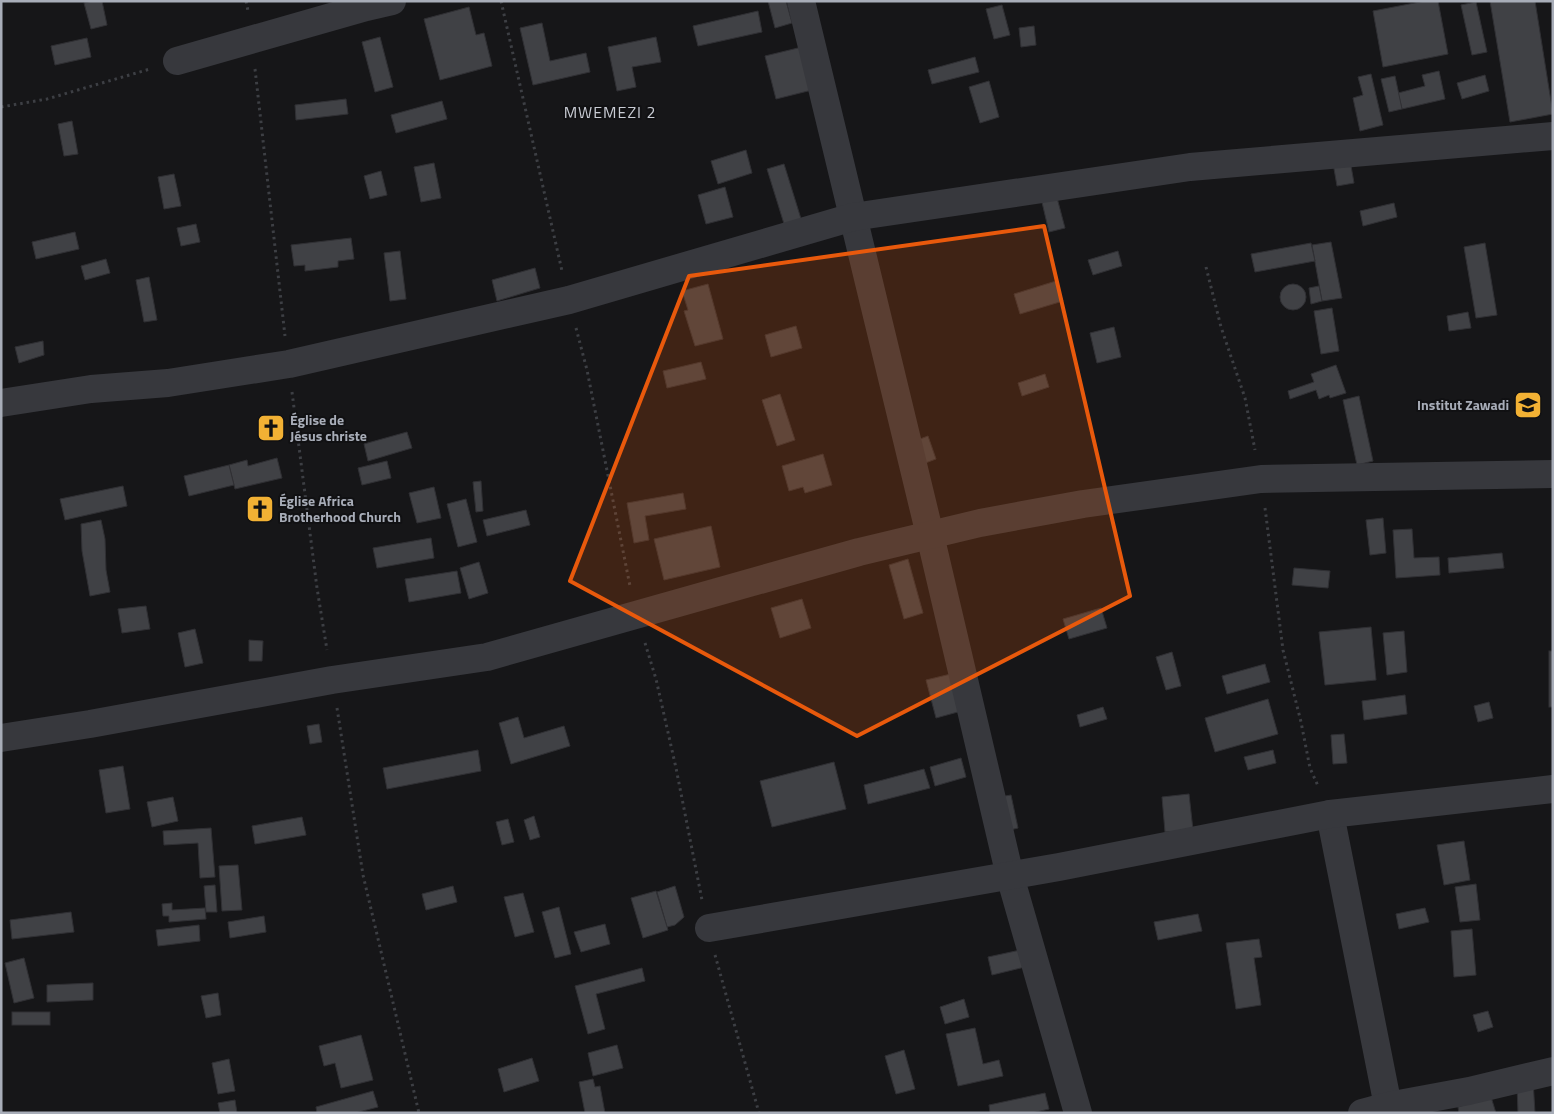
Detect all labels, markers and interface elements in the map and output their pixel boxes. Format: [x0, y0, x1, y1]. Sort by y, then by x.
district label: MWEMEZI 2 [564, 100, 656, 124]
school or university icon: Institut Zawadi [1513, 390, 1543, 420]
place label: Institut Zawadi [1417, 394, 1509, 415]
place label: Église de Jésus christe [290, 409, 367, 446]
church icon: Église de Jésus christe [256, 413, 286, 443]
place label: Église Africa Brotherhood Church [279, 490, 401, 527]
church icon: Église Africa Brotherhood Church [245, 494, 275, 524]

